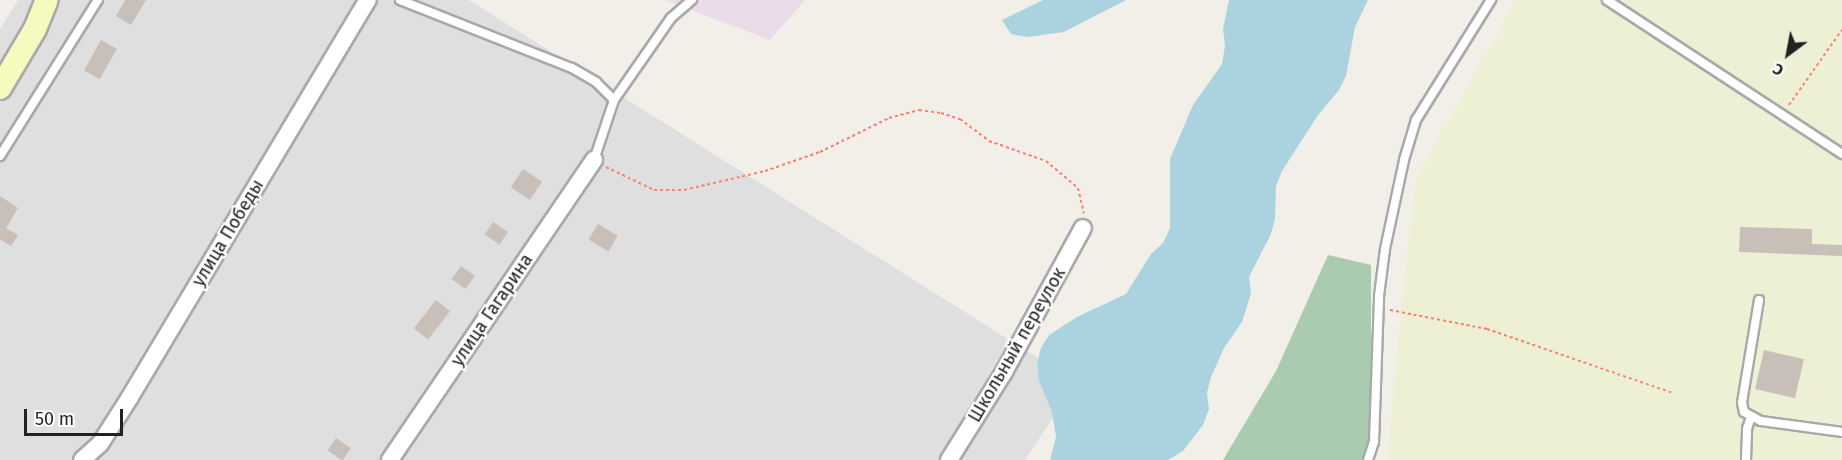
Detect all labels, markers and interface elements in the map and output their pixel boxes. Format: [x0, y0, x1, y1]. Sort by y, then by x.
north arrow [1758, 24, 1818, 84]
text: С [1769, 59, 1787, 80]
street label: улица Победы [188, 176, 268, 290]
street label: улица Гагарина [446, 250, 538, 370]
street label: Школьный переулок [964, 264, 1070, 426]
scale bar [27, 397, 126, 435]
text: 50 m [35, 408, 74, 430]

